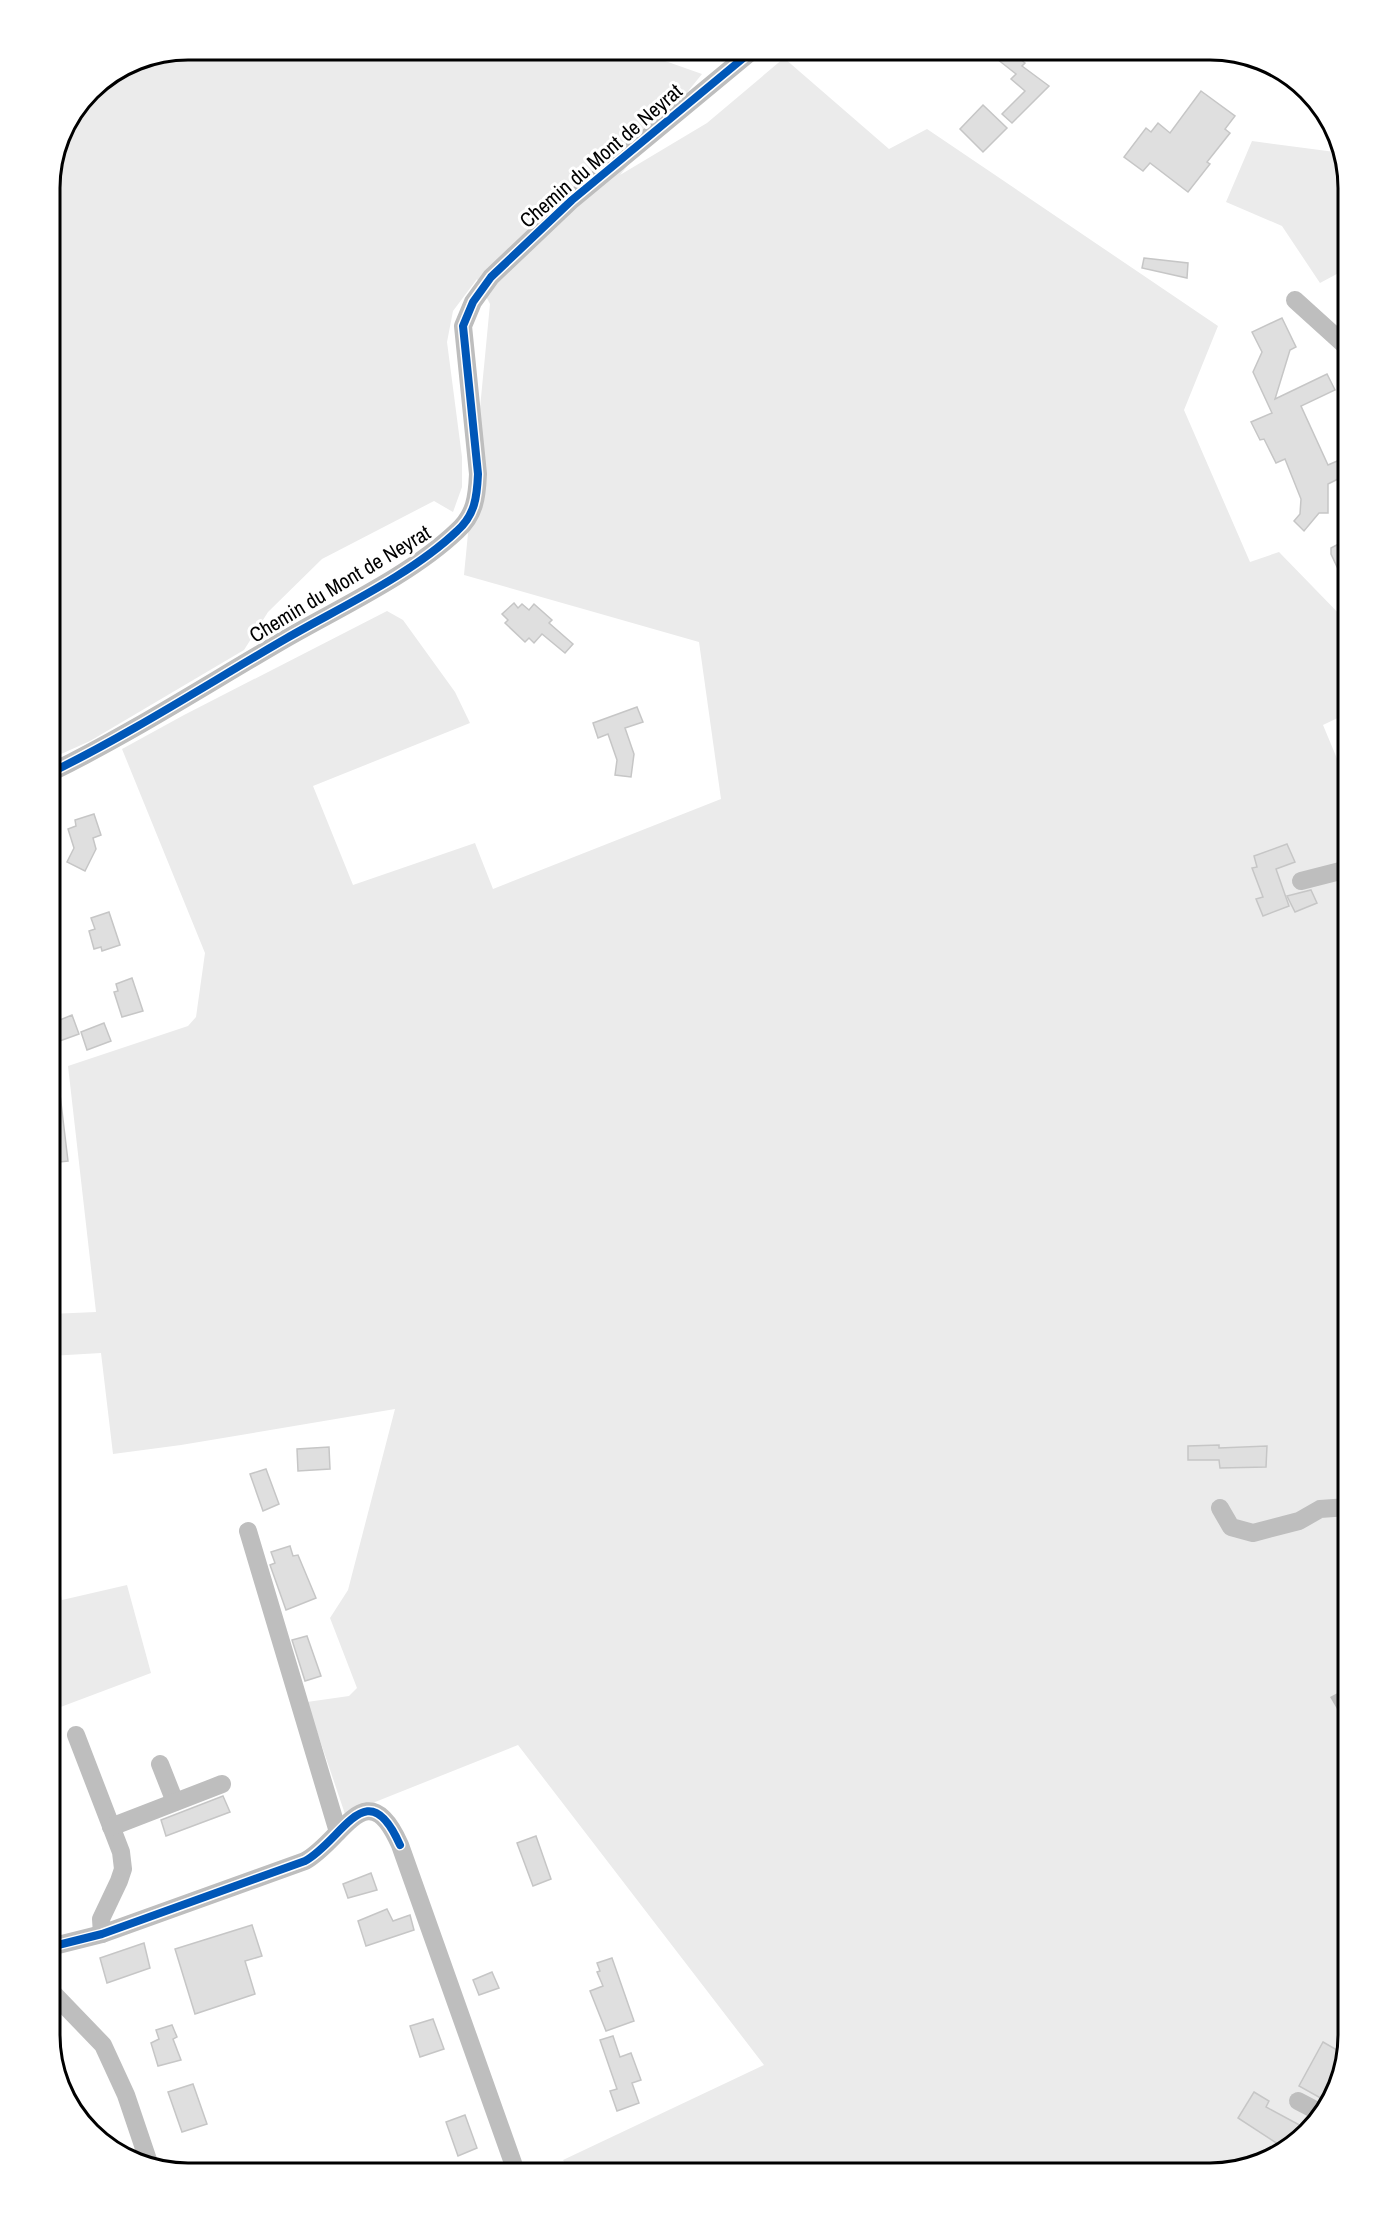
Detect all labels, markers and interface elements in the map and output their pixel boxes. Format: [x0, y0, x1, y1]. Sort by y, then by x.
street label: Chemin du Mont de Neyrat [513, 77, 688, 234]
street label: Chemin du Mont de Neyrat [244, 518, 436, 649]

